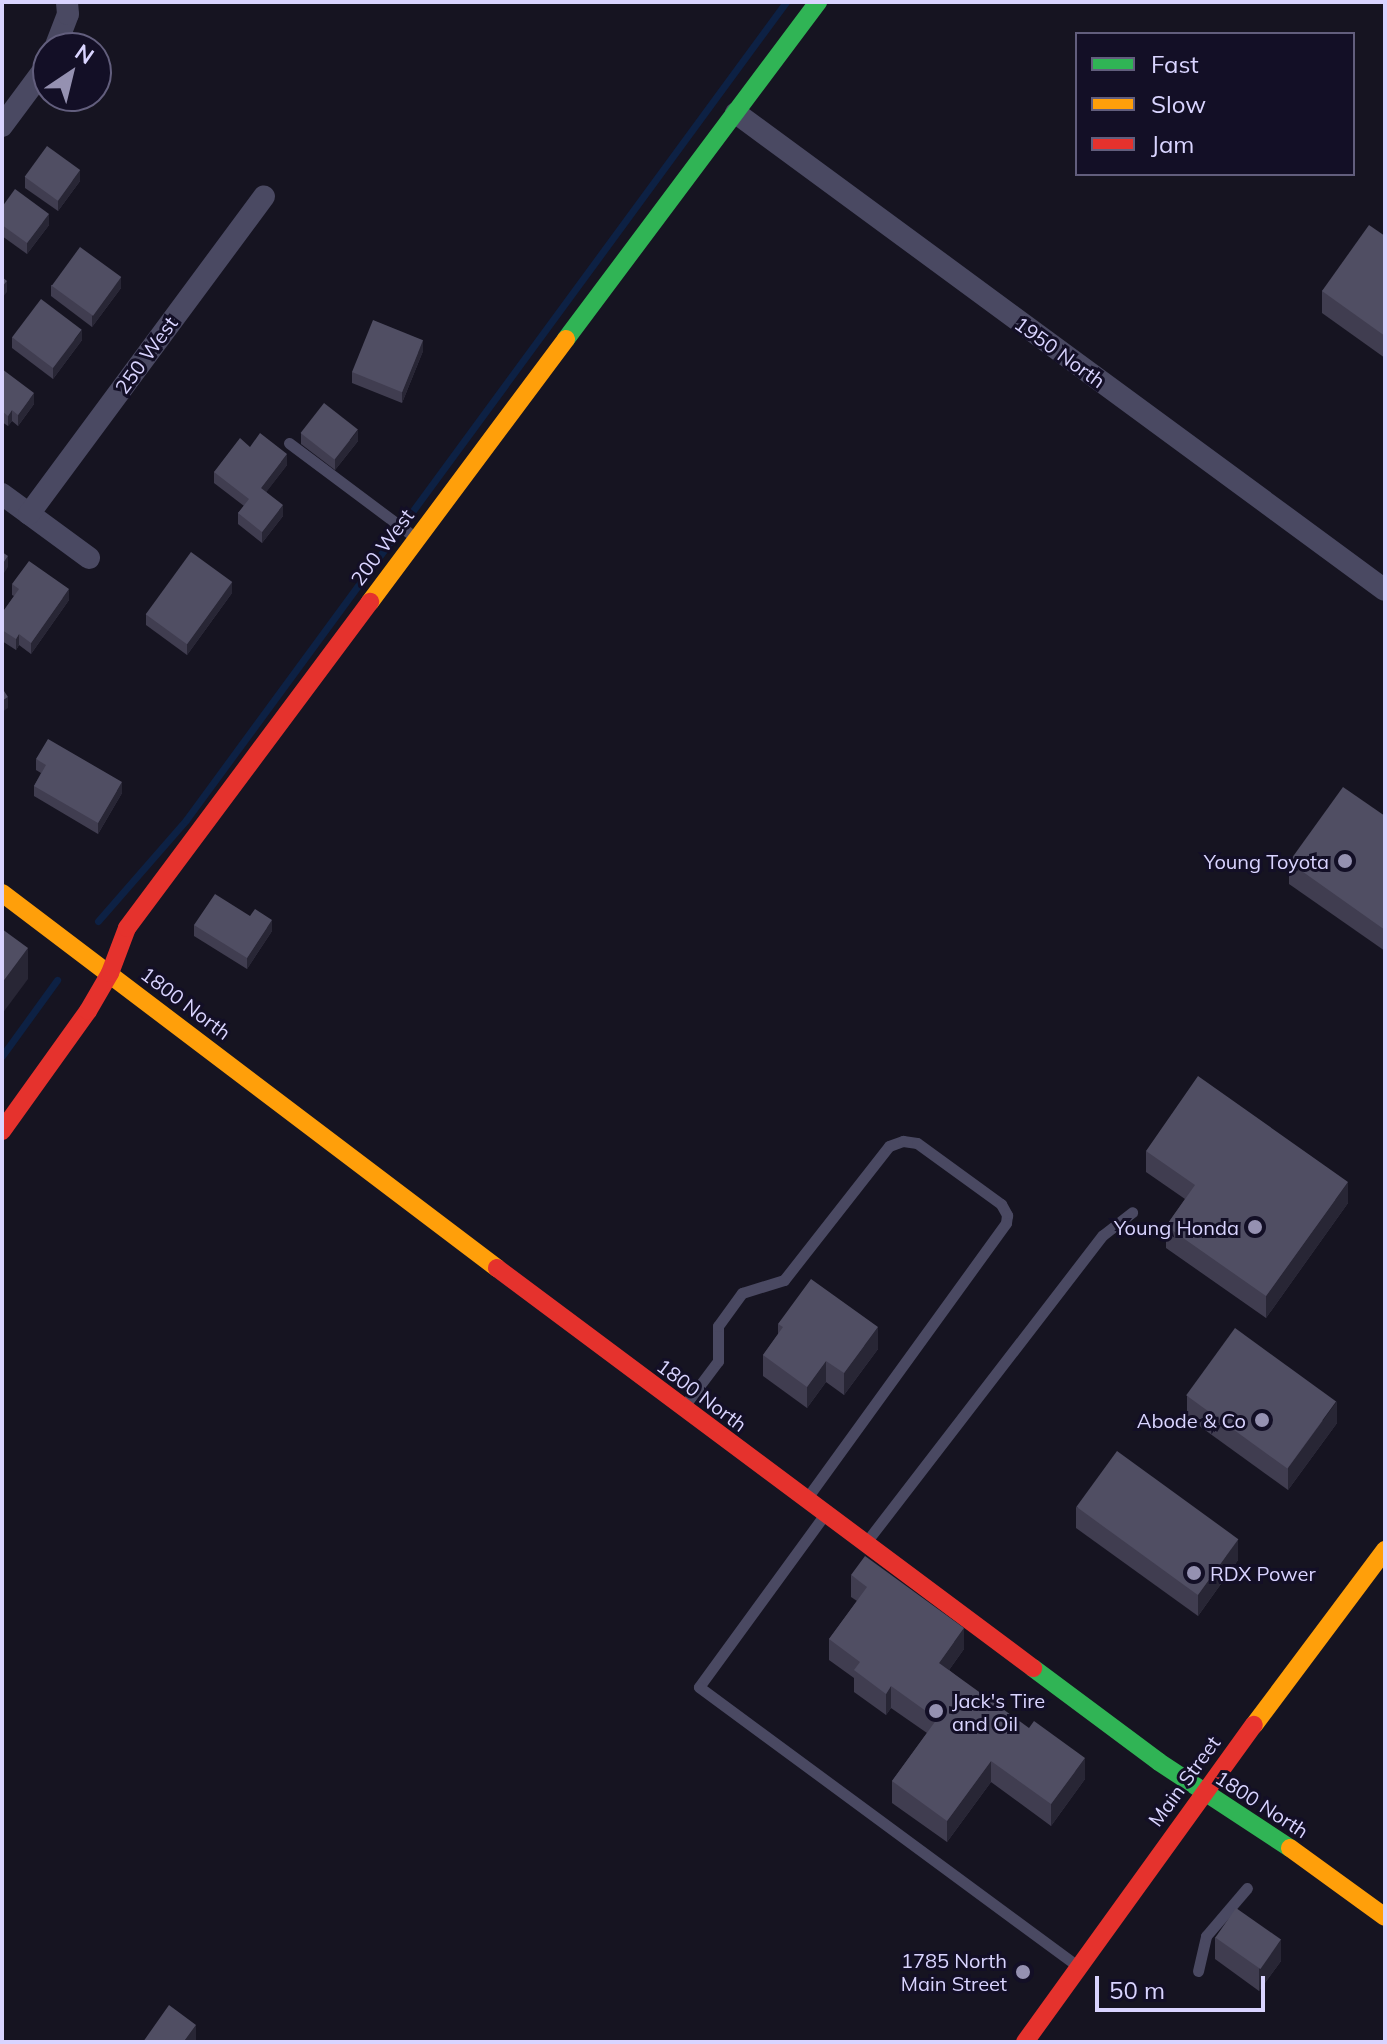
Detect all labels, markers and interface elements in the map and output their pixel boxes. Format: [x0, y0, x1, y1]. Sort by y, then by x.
north arrow [32, 32, 112, 112]
legend [1075, 32, 1355, 176]
text: N [70, 38, 99, 70]
text: Fast [1151, 49, 1199, 79]
text: Slow [1151, 89, 1206, 119]
text: Jam [1151, 129, 1194, 159]
street label: 1950 North [1010, 311, 1110, 393]
street label: 250 West [110, 312, 182, 398]
street label: 200 West [345, 504, 419, 590]
place label: Young Toyota [1204, 849, 1329, 873]
marker: Young Toyota [1336, 852, 1354, 870]
street label: 1800 North [136, 961, 236, 1045]
place label: Young Honda [1114, 1215, 1239, 1239]
marker: Young Honda [1246, 1218, 1264, 1236]
street label: 1800 North [652, 1353, 752, 1437]
place label: Abode & Co [1137, 1408, 1246, 1432]
marker: Abode & Co [1253, 1411, 1271, 1429]
place label: RDX Power [1210, 1561, 1316, 1585]
marker: RDX Power [1185, 1564, 1203, 1582]
place label: Jack's Tire and Oil [952, 1688, 1045, 1735]
marker: Jack's Tire and Oil [927, 1702, 945, 1720]
street label: Main Street [1143, 1731, 1225, 1831]
street label: 1800 North [1211, 1765, 1313, 1843]
place label: 1785 North Main Street [901, 1948, 1007, 1995]
scale bar [1099, 1960, 1269, 2010]
marker: 1785 North Main Street [1014, 1963, 1032, 1981]
text: 50 m [1109, 1975, 1165, 2005]

